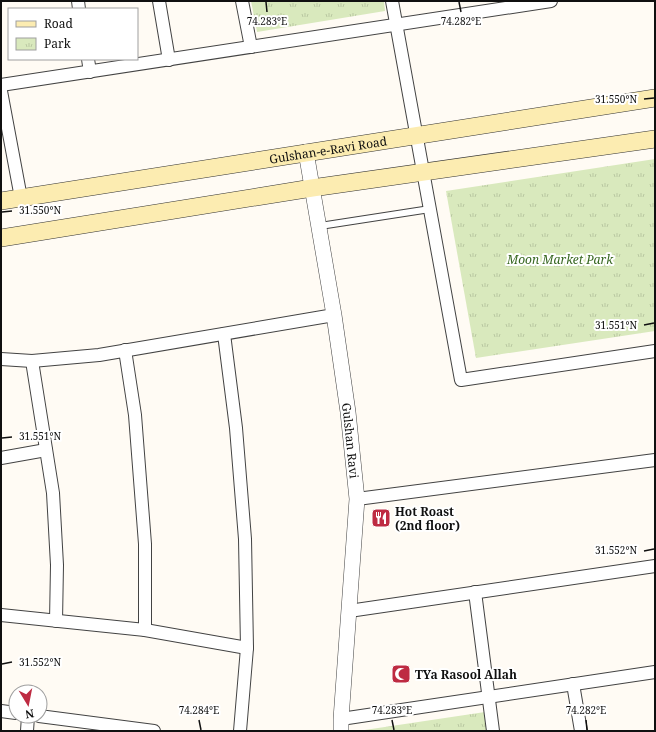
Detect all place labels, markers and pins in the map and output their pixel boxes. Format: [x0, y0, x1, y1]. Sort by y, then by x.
place label: Hot Roast (2nd floor) [395, 503, 460, 534]
restaurant icon: Hot Roast (2nd floor) [370, 507, 392, 529]
mosque icon: TYa Rasool Allah [390, 663, 412, 685]
place label: TYa Rasool Allah [415, 666, 517, 683]

